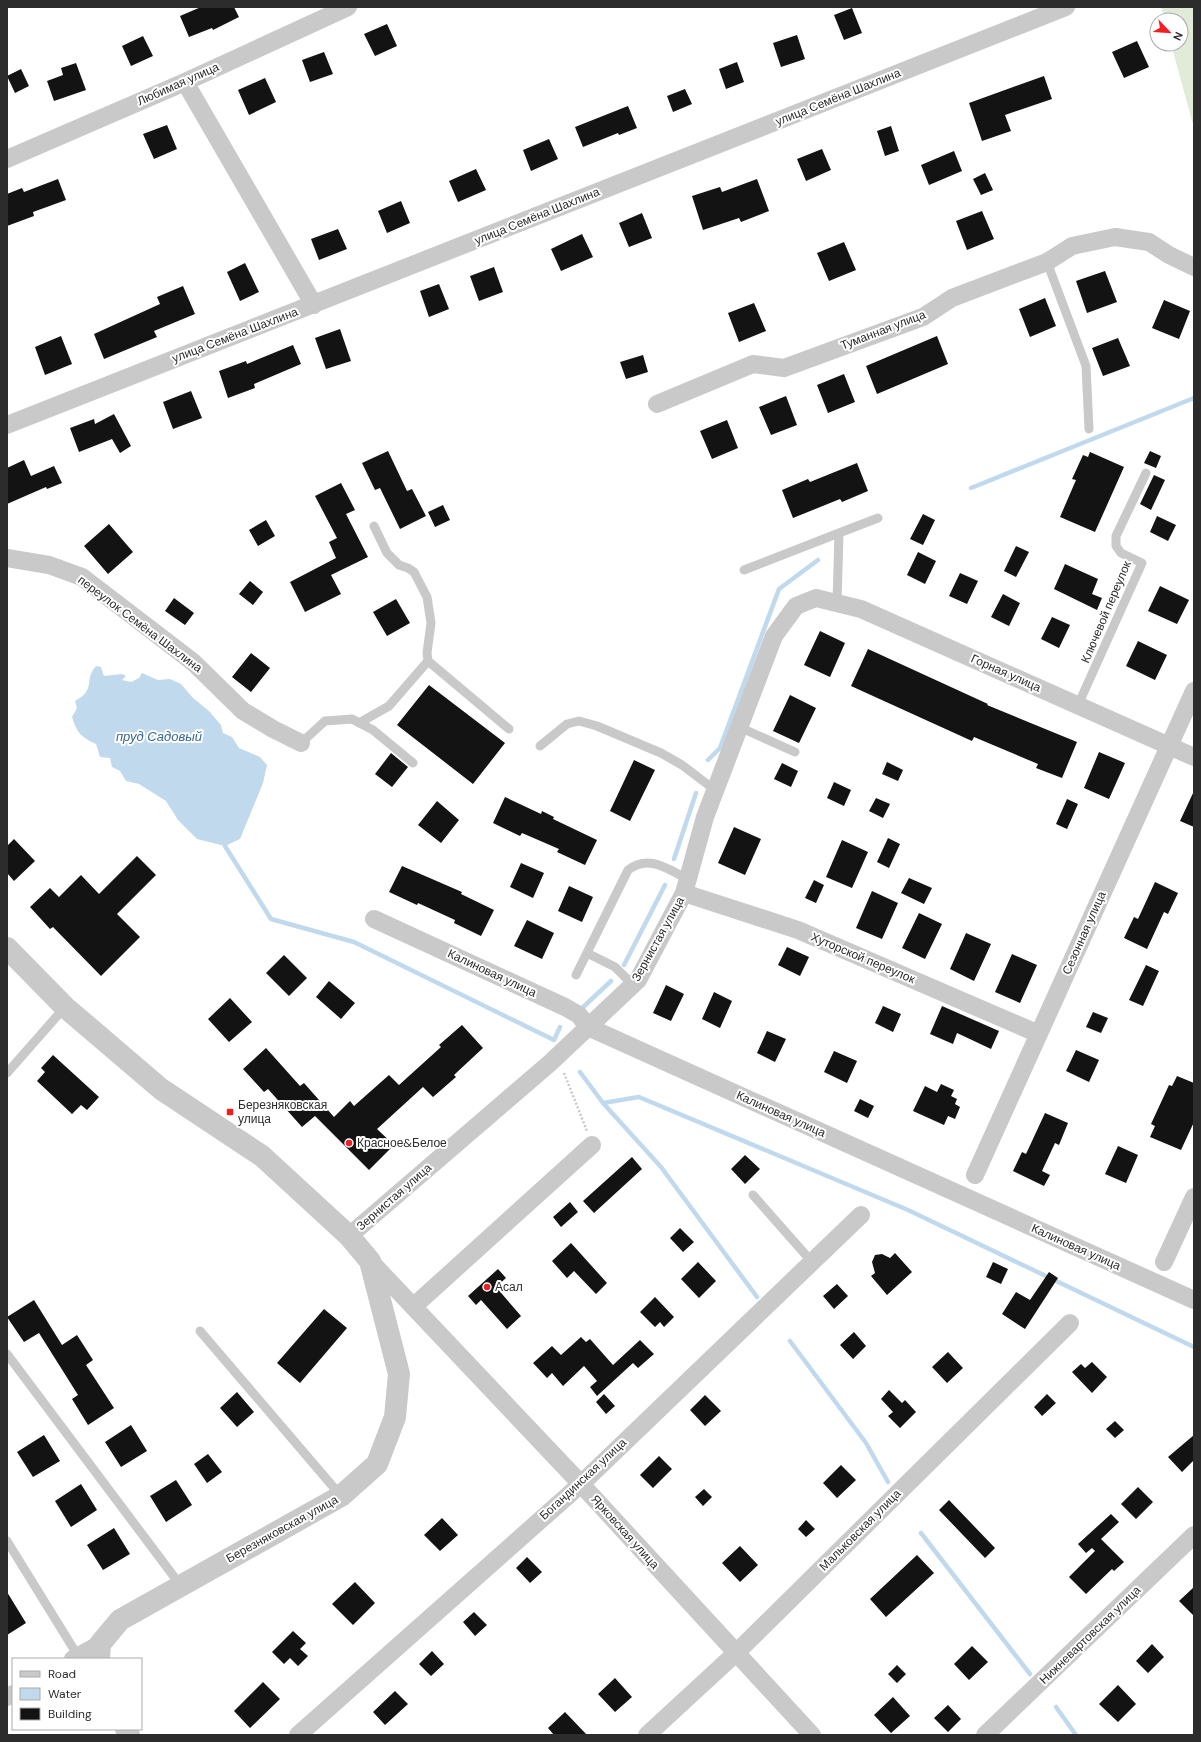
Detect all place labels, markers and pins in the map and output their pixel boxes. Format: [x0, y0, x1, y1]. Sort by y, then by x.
place label: Березняковская улица [238, 1097, 327, 1127]
marker: Березняковская улица [225, 1107, 235, 1117]
place label: Красное&Белое [357, 1135, 447, 1151]
marker: Красное&Белое [344, 1138, 354, 1148]
place label: Асал [495, 1279, 523, 1295]
marker: Асал [482, 1282, 492, 1292]

